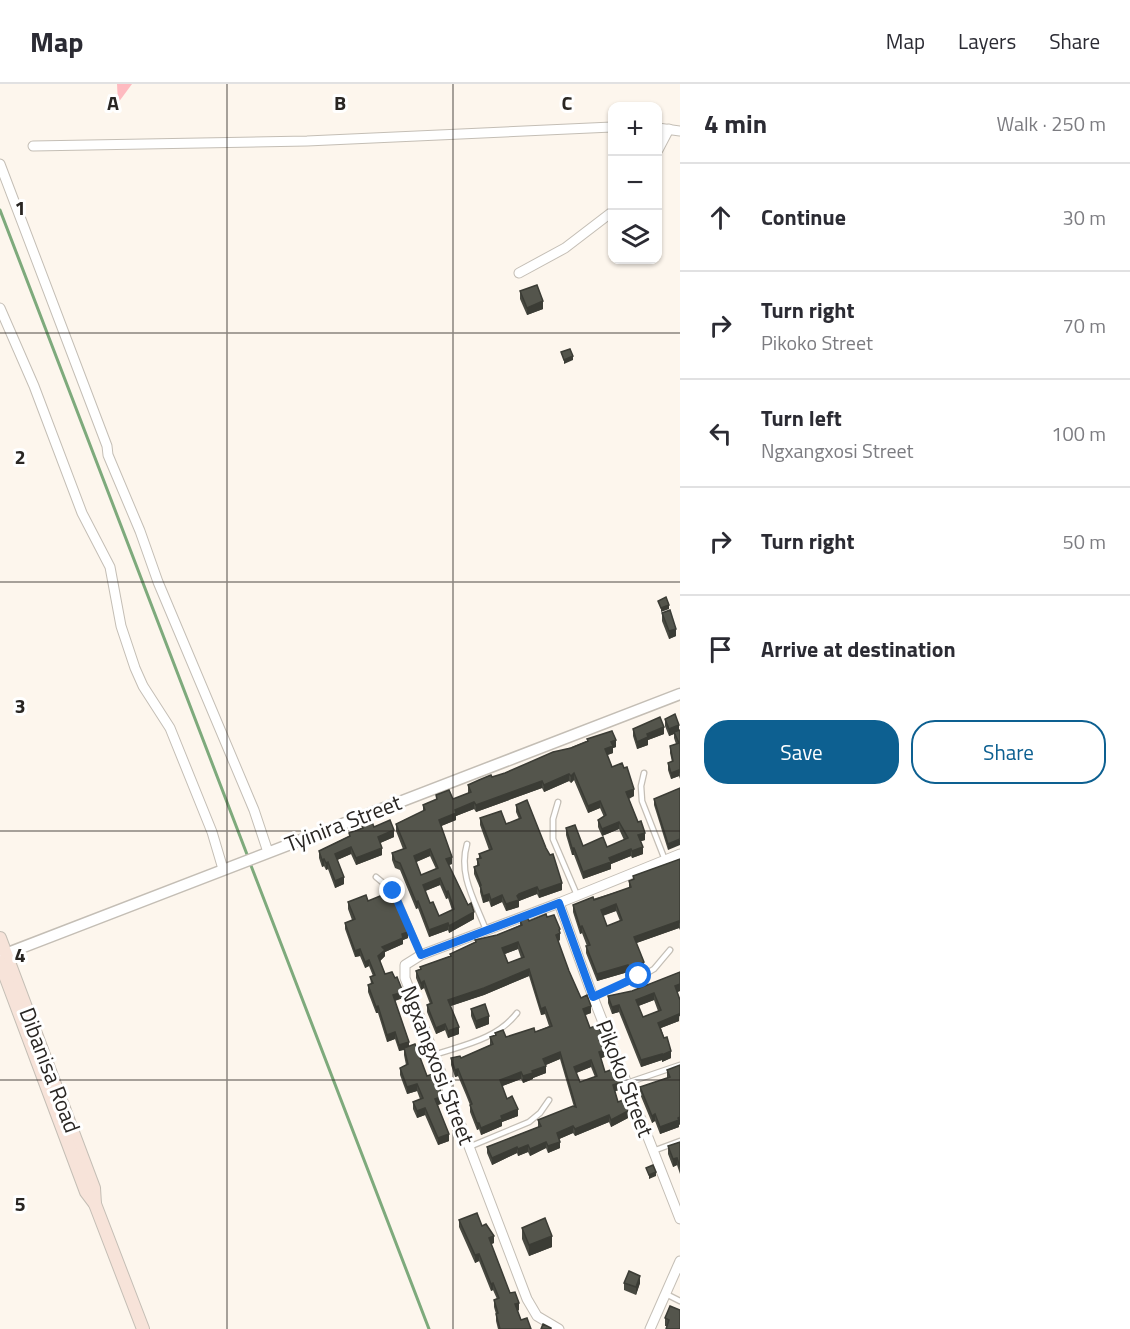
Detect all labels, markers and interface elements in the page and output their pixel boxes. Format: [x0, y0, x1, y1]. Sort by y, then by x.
text: Map [30, 20, 84, 63]
text: Map [886, 25, 925, 57]
text: Layers [958, 25, 1016, 57]
text: Share [1049, 25, 1100, 57]
text: A [107, 87, 119, 118]
text: B [334, 87, 346, 118]
text: C [562, 87, 573, 118]
map controls [608, 102, 662, 264]
button: + [608, 102, 662, 156]
text: 4 min [704, 104, 767, 143]
text: Walk · 250 m [997, 108, 1106, 139]
button: − [608, 156, 662, 210]
text: 1 [14, 192, 26, 223]
text: Continue [761, 200, 846, 234]
icon: ahead [704, 201, 737, 234]
text: 30 m [1062, 202, 1106, 233]
button: layers [608, 210, 662, 264]
text: Turn right [761, 293, 855, 327]
icon: right [704, 309, 737, 342]
text: 70 m [1062, 310, 1106, 341]
text: Pikoko Street [761, 327, 873, 358]
text: Turn left [761, 401, 842, 435]
icon: left [704, 417, 737, 450]
text: 100 m [1051, 418, 1106, 449]
text: Ngxangxosi Street [761, 435, 914, 466]
text: 2 [14, 441, 26, 472]
text: Turn right [761, 524, 855, 558]
icon: right [704, 525, 737, 558]
text: 50 m [1062, 526, 1106, 557]
text: Arrive at destination [761, 632, 956, 666]
icon: arrive [704, 633, 737, 666]
text: 3 [14, 690, 26, 721]
button: Save [704, 720, 899, 784]
button: Share [911, 720, 1106, 784]
street label: Tyinira Street [280, 785, 406, 861]
route end [379, 877, 405, 903]
text: 4 [14, 939, 26, 970]
route start [625, 962, 651, 988]
street label: Ngxangxosi Street [392, 981, 484, 1150]
street label: Dibanisa Road [10, 1002, 90, 1138]
street label: Pikoko Street [587, 1014, 663, 1142]
text: 5 [14, 1188, 26, 1219]

